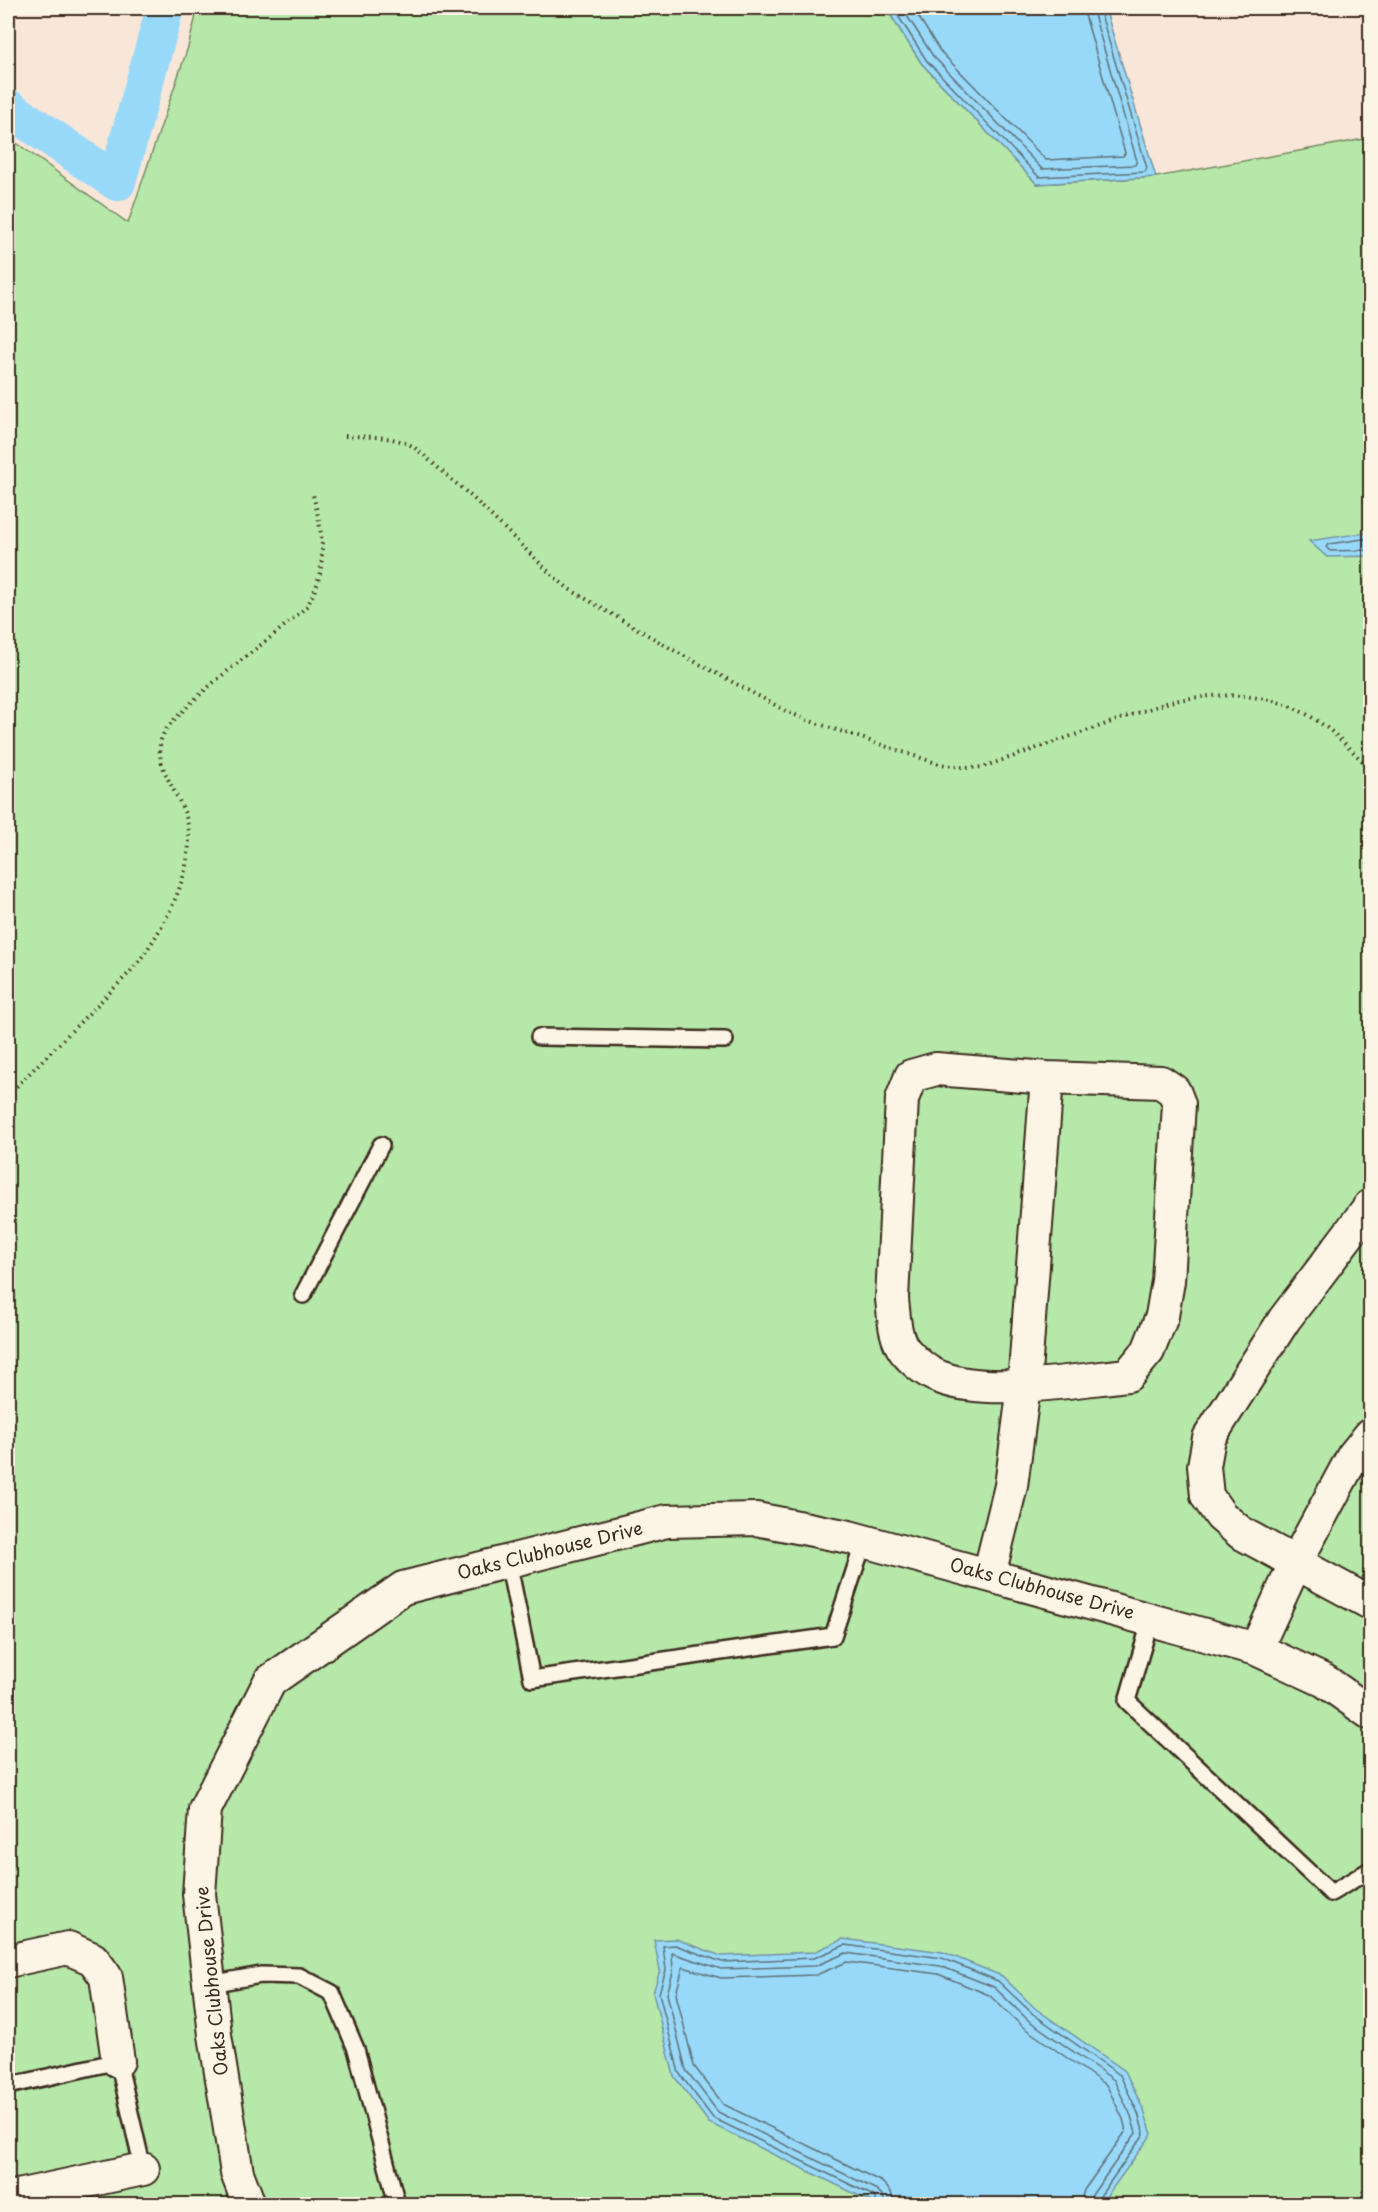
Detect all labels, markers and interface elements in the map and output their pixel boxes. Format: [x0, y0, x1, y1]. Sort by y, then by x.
street label: Oaks Clubhouse Drive [454, 1513, 645, 1586]
street label: Oaks Clubhouse Drive [947, 1550, 1138, 1625]
street label: Oaks Clubhouse Drive [187, 1885, 234, 2077]

